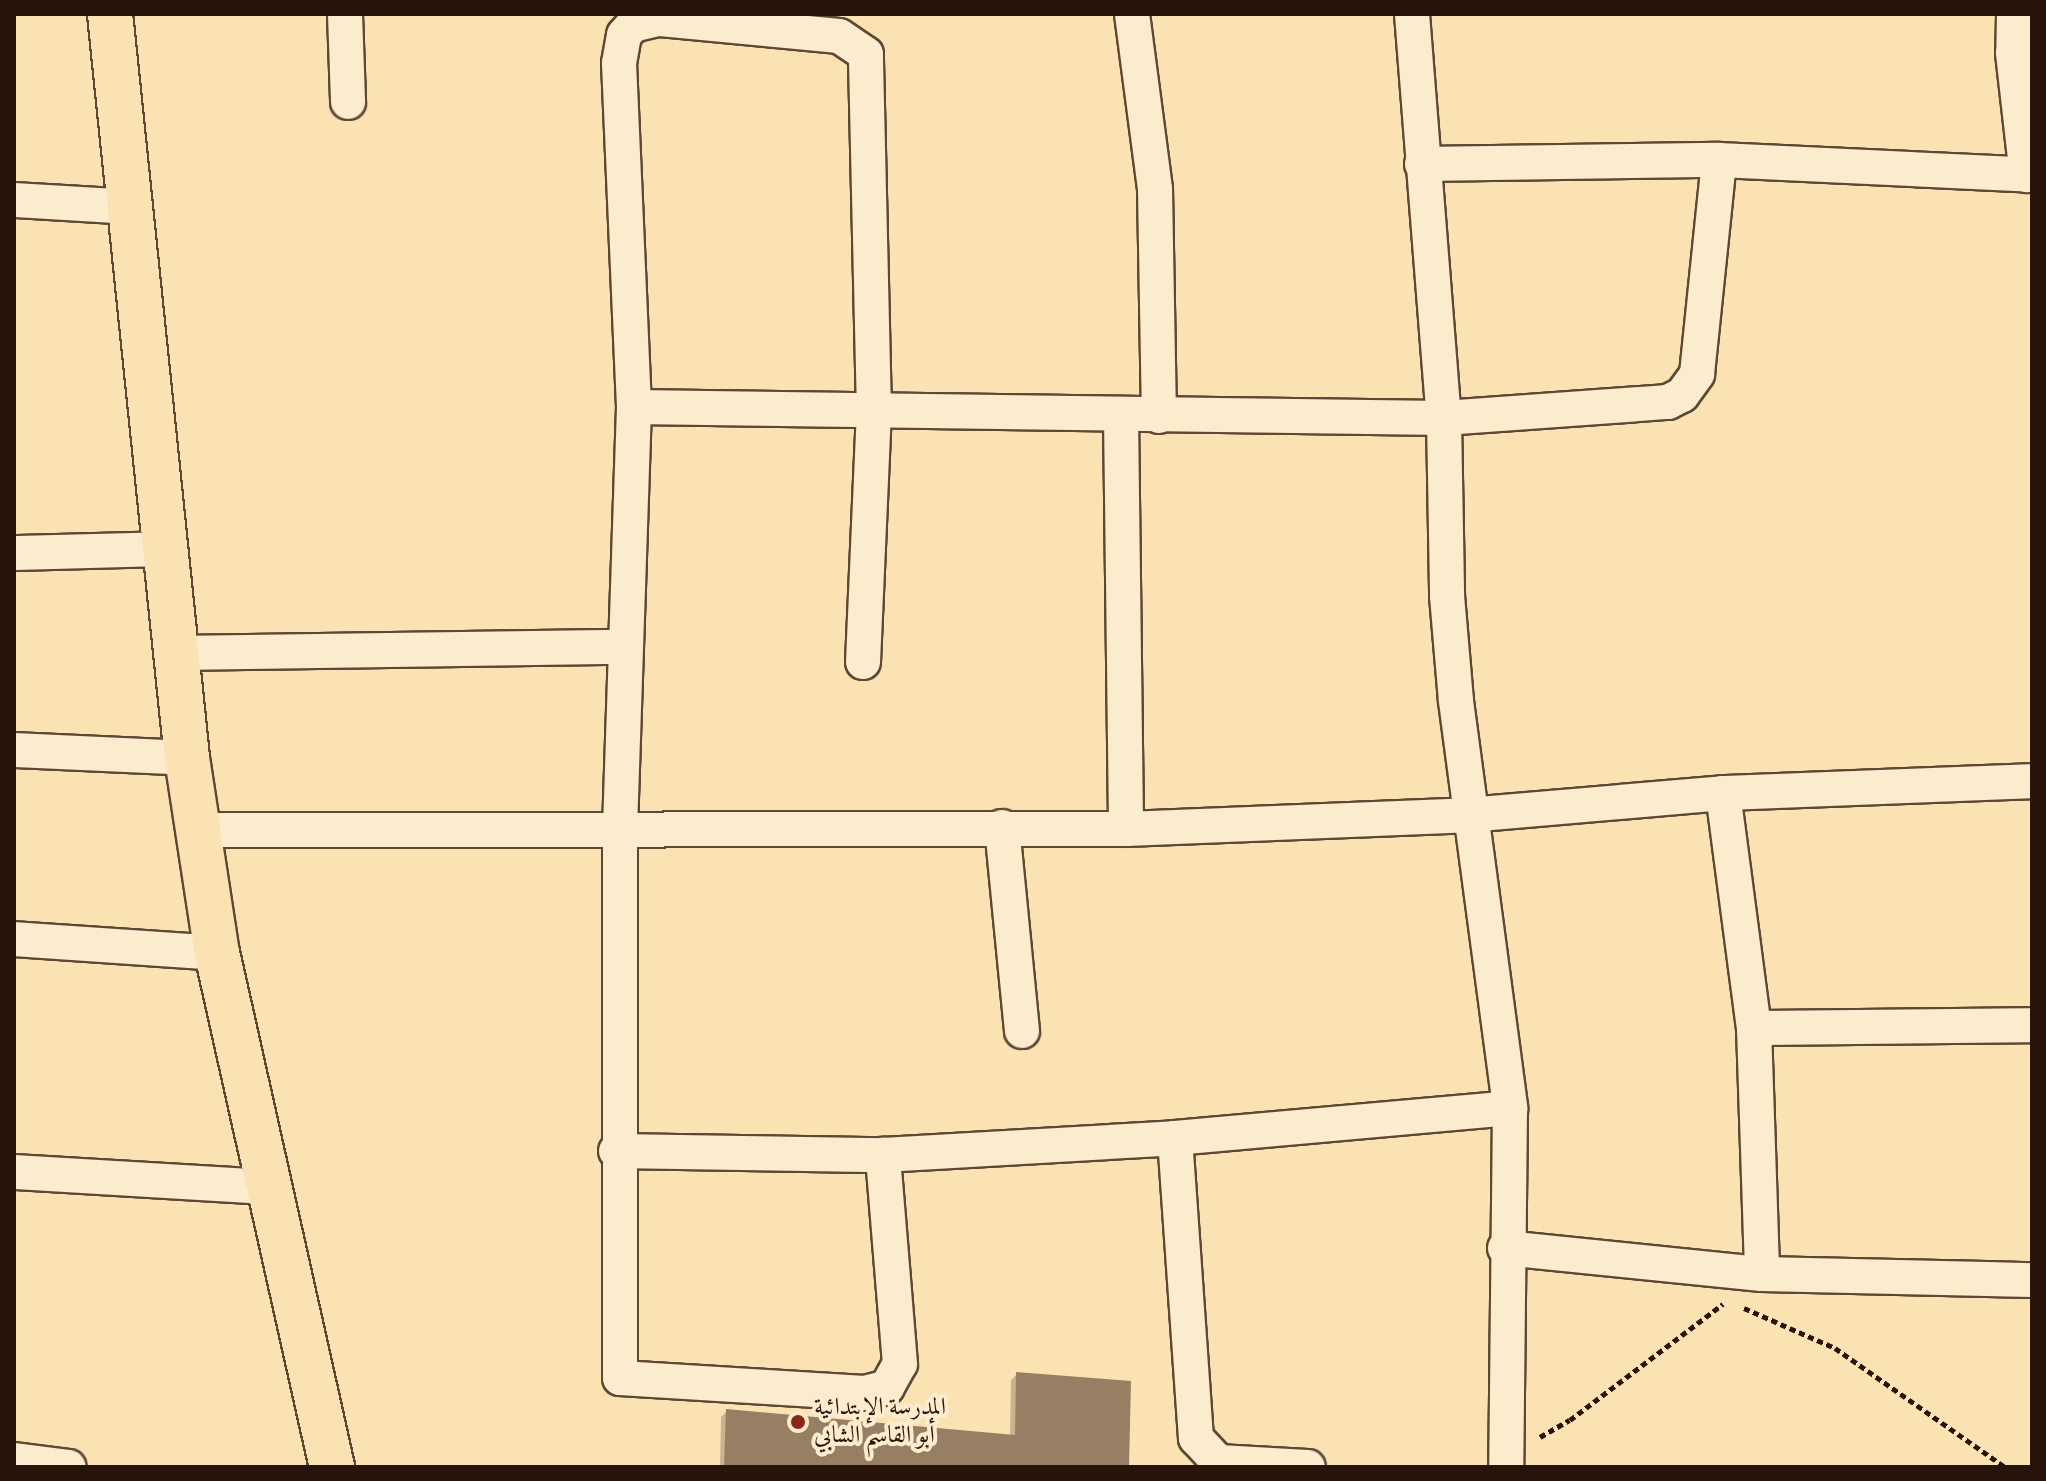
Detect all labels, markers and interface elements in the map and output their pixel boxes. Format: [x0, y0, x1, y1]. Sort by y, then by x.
place label: المدرسة الإبتدائية أبو القاسم الشابي [814, 1394, 946, 1450]
marker: المدرسة الإبتدائية أبو القاسم الشابي [789, 1413, 807, 1431]

